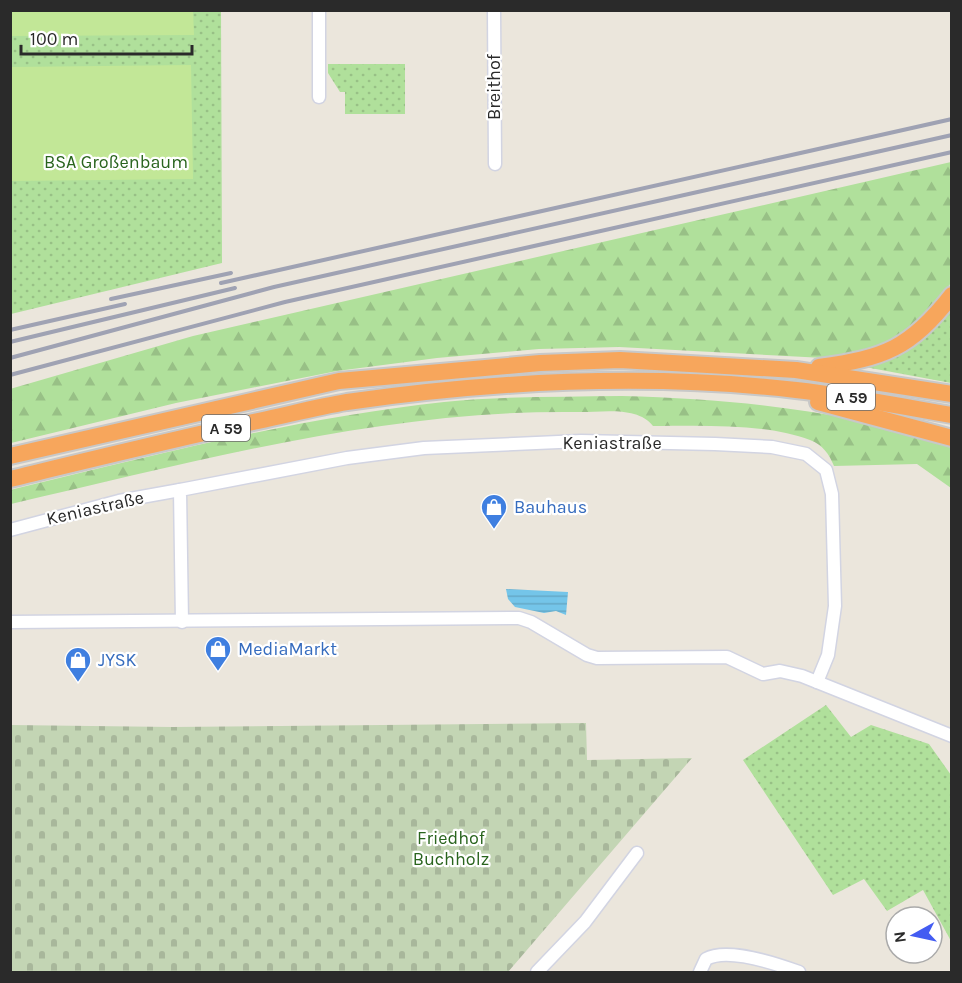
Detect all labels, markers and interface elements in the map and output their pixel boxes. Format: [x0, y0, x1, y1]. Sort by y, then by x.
scale bar [21, 18, 192, 56]
text: 100 m [30, 28, 78, 50]
street label: Breithof [483, 53, 505, 120]
park label: BSA Großenbaum [44, 151, 188, 173]
road number: A 59 [827, 384, 875, 410]
road number: A 59 [202, 415, 250, 441]
street label: Keniastraße [562, 432, 662, 454]
street label: Keniastraße [44, 486, 146, 530]
shop icon: Bauhaus [479, 492, 509, 530]
place label: Bauhaus [514, 496, 587, 518]
shop icon: MediaMarkt [203, 634, 233, 672]
place label: MediaMarkt [238, 638, 337, 660]
shop icon: JYSK [63, 645, 93, 683]
place label: JYSK [98, 649, 137, 671]
park label: Friedhof Buchholz [413, 827, 489, 870]
north arrow [884, 905, 944, 965]
text: N [889, 930, 910, 944]

